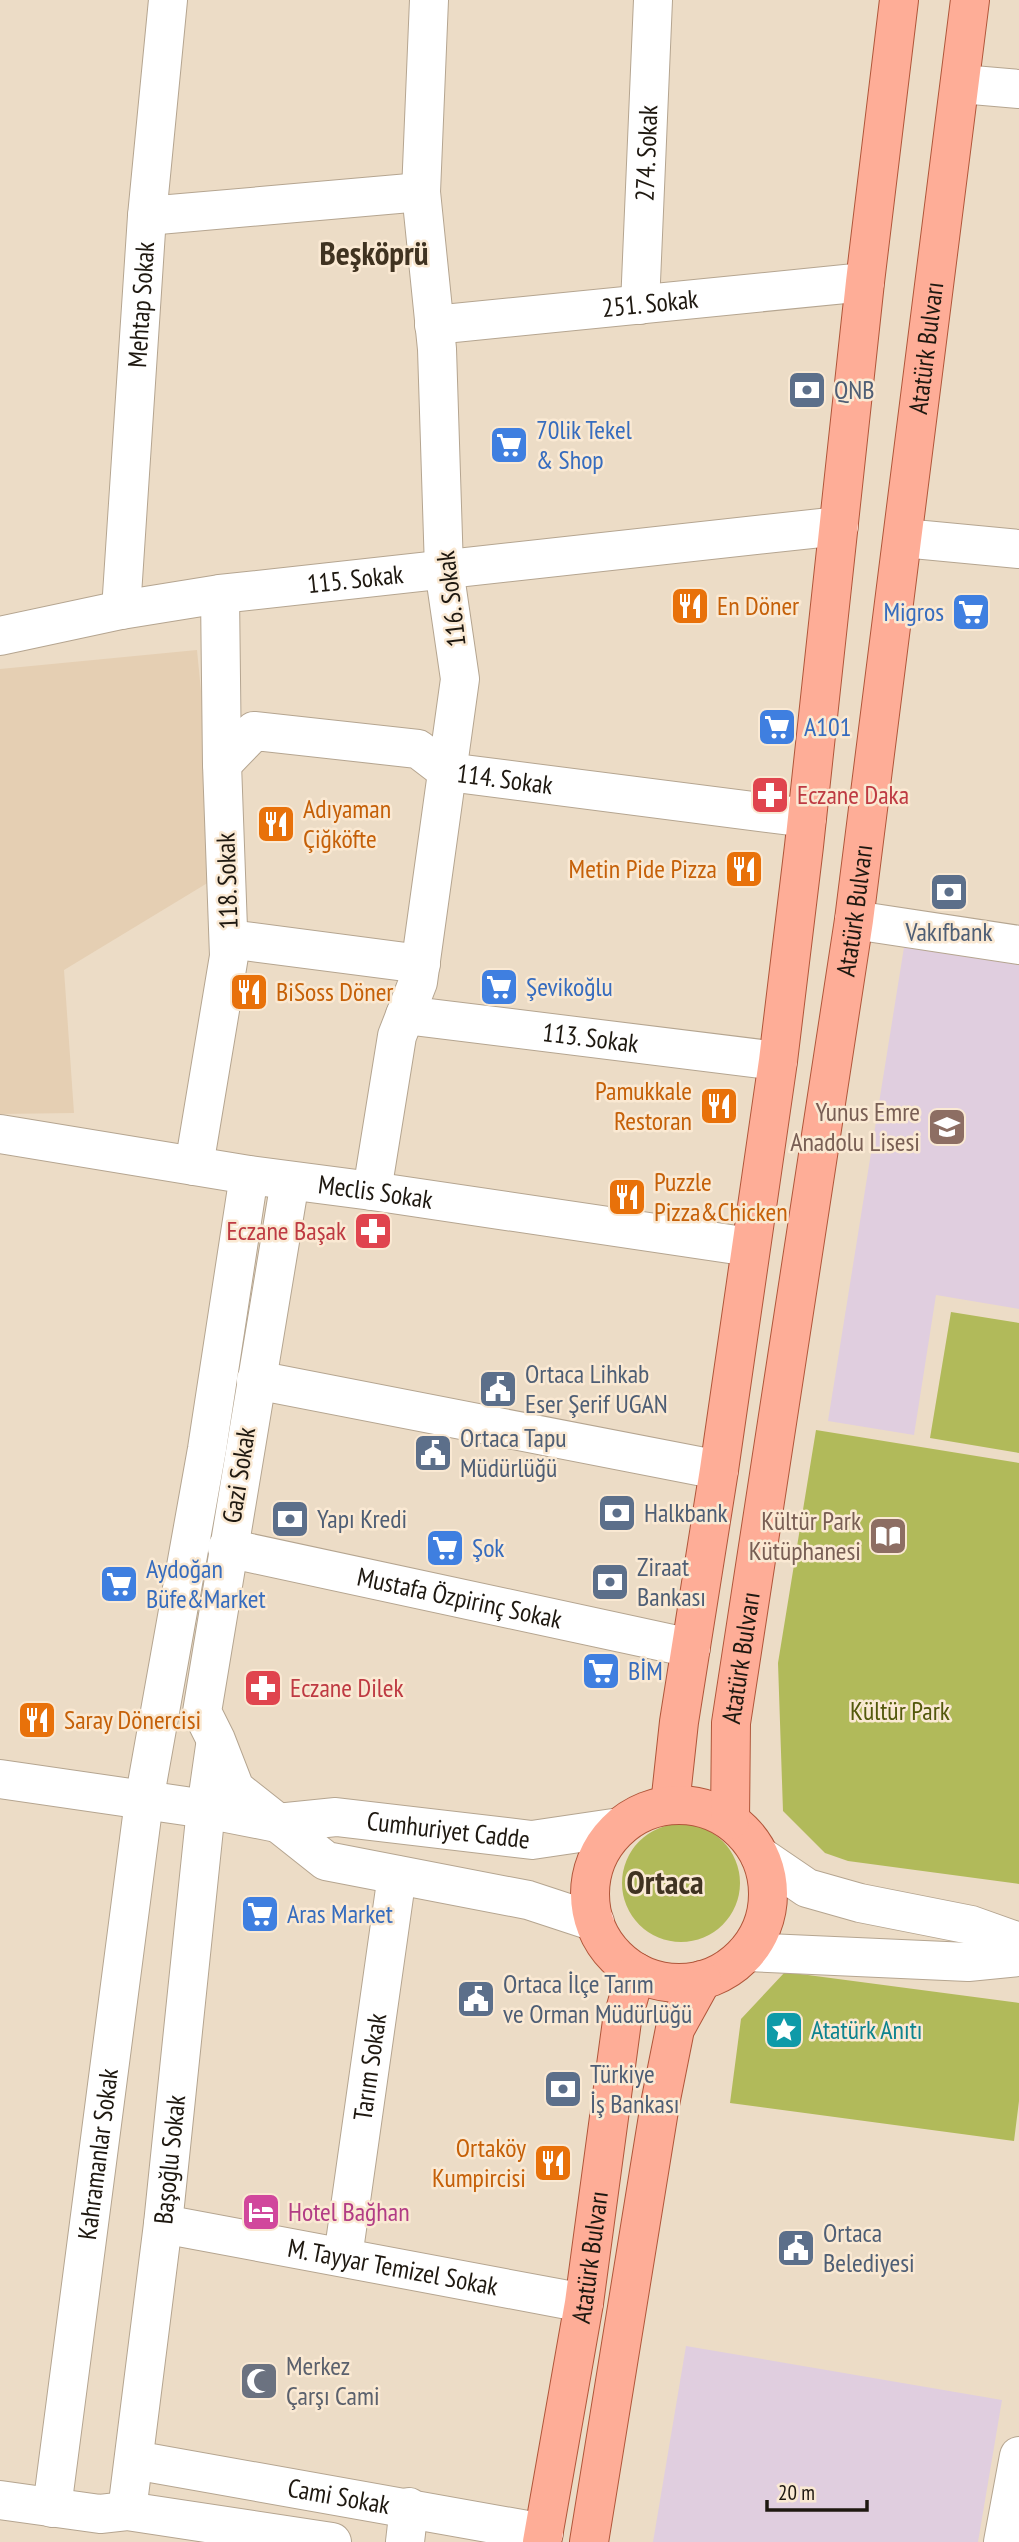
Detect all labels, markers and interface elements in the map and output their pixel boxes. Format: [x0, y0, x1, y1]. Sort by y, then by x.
street label: 274. Sokak [627, 104, 665, 202]
district label: Beşköprü [320, 231, 428, 274]
street label: Mehtap Sokak [120, 241, 161, 369]
street label: Atatürk Bulvarı [901, 280, 950, 416]
street label: 251. Sokak [600, 282, 700, 324]
bank icon: QNB [786, 369, 828, 411]
place label: QNB [834, 373, 875, 406]
place label: 70lik Tekel & Shop [536, 413, 632, 476]
supermarket icon: 70lik Tekel & Shop [488, 424, 530, 466]
street label: 116. Sokak [428, 549, 473, 649]
street label: 115. Sokak [305, 557, 405, 600]
restaurant icon: En Döner [669, 585, 711, 627]
place label: En Döner [717, 589, 799, 622]
supermarket icon: Migros [950, 591, 992, 633]
place label: Migros [883, 595, 944, 628]
supermarket icon: A101 [756, 706, 798, 748]
place label: A101 [804, 710, 851, 743]
street label: 114. Sokak [455, 756, 555, 801]
pharmacy icon: Eczane Daka [749, 774, 791, 816]
place label: Eczane Daka [797, 778, 909, 811]
place label: Adıyaman Çiğköfte [303, 792, 391, 855]
restaurant icon: Adıyaman Çiğköfte [255, 803, 297, 845]
street label: 118. Sokak [208, 832, 245, 930]
street label: Atatürk Bulvarı [829, 842, 879, 979]
restaurant icon: Metin Pide Pizza [723, 848, 765, 890]
place label: Metin Pide Pizza [569, 852, 717, 885]
bank icon: Vakıfbank [928, 871, 970, 913]
place label: Vakıfbank [905, 915, 992, 948]
supermarket icon: Şevikoğlu [478, 966, 520, 1008]
place label: Şevikoğlu [526, 970, 613, 1003]
restaurant icon: BiSoss Döner [228, 971, 270, 1013]
place label: BiSoss Döner [276, 975, 394, 1008]
street label: 113. Sokak [541, 1015, 641, 1060]
place label: Pamukkale Restoran [595, 1074, 692, 1137]
restaurant icon: Pamukkale Restoran [698, 1085, 740, 1127]
place label: Yunus Emre Anadolu Lisesi [790, 1095, 920, 1158]
school or university icon: Yunus Emre Anadolu Lisesi [926, 1106, 968, 1148]
place label: Puzzle Pizza&Chicken [654, 1165, 788, 1228]
street label: Meclis Sokak [316, 1167, 435, 1216]
restaurant icon: Puzzle Pizza&Chicken [606, 1176, 648, 1218]
pharmacy icon: Eczane Başak [352, 1210, 394, 1252]
place label: Eczane Başak [227, 1214, 346, 1247]
place label: Ortaca Lihkab Eser Şerif UGAN [525, 1357, 668, 1420]
public building icon: Ortaca Lihkab Eser Şerif UGAN [477, 1368, 519, 1410]
place label: Ortaca Tapu Müdürlüğü [460, 1421, 566, 1484]
street label: Gazi Sokak [215, 1425, 262, 1525]
public building icon: Ortaca Tapu Müdürlüğü [412, 1432, 454, 1474]
bank icon: Halkbank [596, 1492, 638, 1534]
place label: Halkbank [644, 1496, 728, 1529]
bank icon: Yapı Kredi [269, 1498, 311, 1540]
place label: Yapı Kredi [317, 1502, 407, 1535]
place label: Kültür Park Kütüphanesi [749, 1504, 861, 1567]
library icon: Kültür Park Kütüphanesi [867, 1515, 909, 1557]
supermarket icon: Şok [424, 1527, 466, 1569]
place label: Şok [472, 1531, 504, 1564]
place label: Ziraat Bankası [637, 1550, 706, 1613]
place label: Aydoğan Büfe&Market [146, 1552, 266, 1615]
street label: Mustafa Özpirinç Sokak [354, 1560, 565, 1636]
bank icon: Ziraat Bankası [589, 1561, 631, 1603]
supermarket icon: Aydoğan Büfe&Market [98, 1563, 140, 1605]
street label: Atatürk Bulvarı [714, 1589, 767, 1726]
supermarket icon: BİM [580, 1650, 622, 1692]
place label: BİM [628, 1654, 663, 1687]
pharmacy icon: Eczane Dilek [242, 1667, 284, 1709]
place label: Eczane Dilek [290, 1671, 404, 1704]
park label: Kültür Park [850, 1694, 950, 1727]
restaurant icon: Saray Dönercisi [16, 1699, 58, 1741]
place label: Saray Dönercisi [64, 1703, 201, 1736]
street label: Cumhuriyet Cadde [365, 1804, 532, 1856]
district label: Ortaca [626, 1860, 704, 1903]
supermarket icon: Aras Market [239, 1893, 281, 1935]
place label: Aras Market [287, 1897, 393, 1930]
place label: Ortaca İlçe Tarım ve Orman Müdürlüğü [503, 1967, 692, 2030]
public building icon: Ortaca İlçe Tarım ve Orman Müdürlüğü [455, 1978, 497, 2020]
place icon: Atatürk Anıtı [763, 2009, 805, 2051]
street label: Tarım Sokak [345, 2011, 393, 2123]
place label: Atatürk Anıtı [811, 2013, 922, 2046]
place label: Türkiye İş Bankası [590, 2057, 679, 2120]
street label: Kahramanlar Sokak [70, 2066, 125, 2242]
bank icon: Türkiye İş Bankası [542, 2068, 584, 2110]
street label: Başoğlu Sokak [146, 2093, 192, 2226]
place label: Ortaköy Kumpircisi [432, 2131, 526, 2194]
restaurant icon: Ortaköy Kumpircisi [532, 2142, 574, 2184]
street label: Atatürk Bulvarı [564, 2189, 615, 2326]
hotel icon: Hotel Bağhan [240, 2191, 282, 2233]
place label: Hotel Bağhan [288, 2195, 410, 2228]
place label: Ortaca Belediyesi [823, 2216, 915, 2279]
public building icon: Ortaca Belediyesi [775, 2227, 817, 2269]
street label: M. Tayyar Temizel Sokak [285, 2231, 501, 2303]
place label: Merkez Çarşı Cami [286, 2349, 380, 2412]
mosque icon: Merkez Çarşı Cami [238, 2360, 280, 2402]
scale bar [767, 2468, 867, 2512]
street label: Cami Sokak [285, 2471, 392, 2521]
text: 20 m [778, 2479, 815, 2506]

